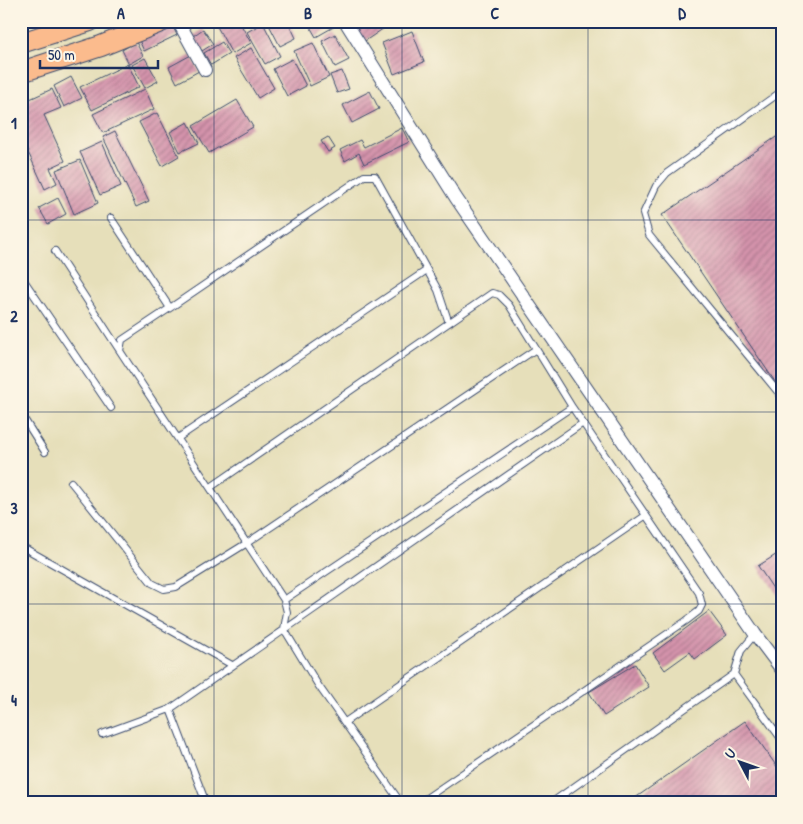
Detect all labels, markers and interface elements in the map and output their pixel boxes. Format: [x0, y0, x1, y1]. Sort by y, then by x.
text: A [117, 2, 125, 24]
text: B [304, 2, 312, 24]
text: C [491, 2, 500, 24]
text: D [678, 2, 686, 24]
scale bar [40, 38, 158, 70]
text: 50 m [48, 44, 75, 65]
text: 1 [11, 112, 17, 134]
text: 2 [10, 305, 18, 327]
text: 3 [10, 497, 18, 519]
text: 4 [11, 689, 17, 711]
north arrow [716, 736, 766, 786]
text: U [720, 744, 740, 762]

